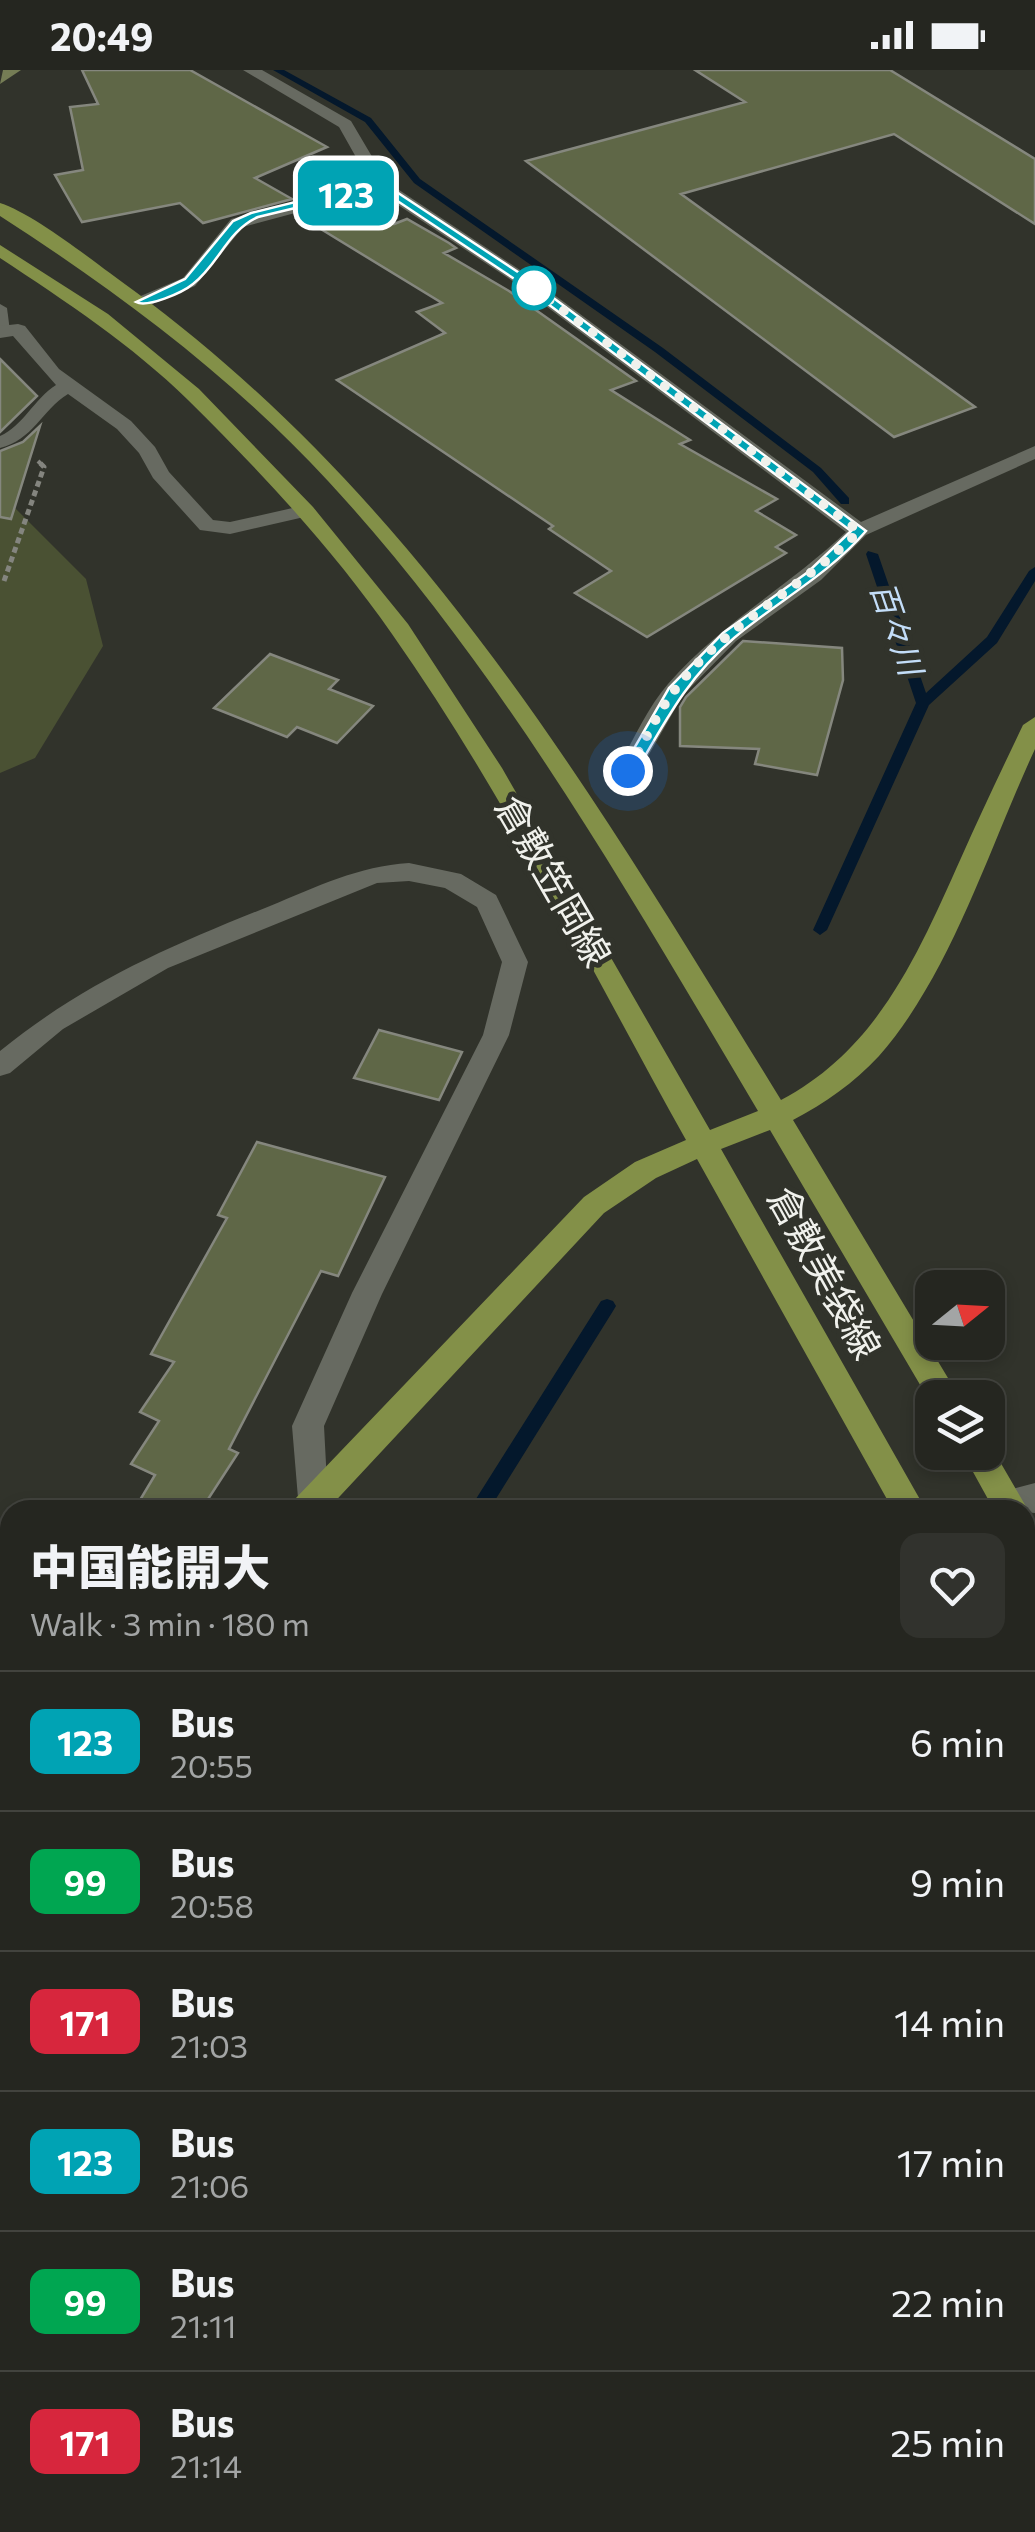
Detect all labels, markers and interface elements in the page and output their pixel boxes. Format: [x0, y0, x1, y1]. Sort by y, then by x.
text: 20:49 [50, 12, 153, 59]
line badge: 123 [288, 160, 404, 226]
text: 123 [318, 172, 374, 215]
unlabelled marker [513, 267, 555, 309]
water label: 百々川 [863, 576, 934, 683]
your location [603, 746, 653, 796]
street label: 倉敷笠岡線 [487, 786, 623, 974]
street label: 倉敷美袋線 [759, 1178, 893, 1366]
north arrow [915, 1270, 1005, 1360]
map controls [915, 1270, 1005, 1470]
button: layers [915, 1380, 1005, 1470]
button: heart [900, 1533, 1005, 1638]
text: 中国能開大 [30, 1536, 270, 1595]
text: Walk · 3 min · 180 m [30, 1603, 310, 1643]
text: Bus [170, 1698, 235, 1745]
text: 6 min [910, 1718, 1005, 1765]
text: 123 [57, 1720, 113, 1763]
text: 20:55 [170, 1745, 253, 1785]
text: Bus [170, 1838, 235, 1885]
text: 9 min [910, 1858, 1005, 1905]
text: 99 [63, 1860, 107, 1903]
text: 20:58 [170, 1885, 254, 1925]
text: Bus [170, 1978, 235, 2025]
text: 14 min [894, 1998, 1005, 2045]
text: 171 [60, 2000, 110, 2043]
text: 21:03 [170, 2025, 248, 2065]
text: Bus [170, 2118, 235, 2165]
text: 17 min [897, 2138, 1005, 2185]
text: 123 [57, 2140, 113, 2183]
text: 21:06 [170, 2165, 249, 2205]
text: Bus [170, 2258, 235, 2305]
text: 22 min [891, 2278, 1005, 2325]
text: 99 [63, 2280, 107, 2323]
text: 21:11 [170, 2305, 236, 2345]
text: Bus [170, 2398, 235, 2445]
text: 25 min [890, 2418, 1005, 2465]
text: 171 [60, 2420, 110, 2463]
text: 21:14 [170, 2445, 242, 2485]

